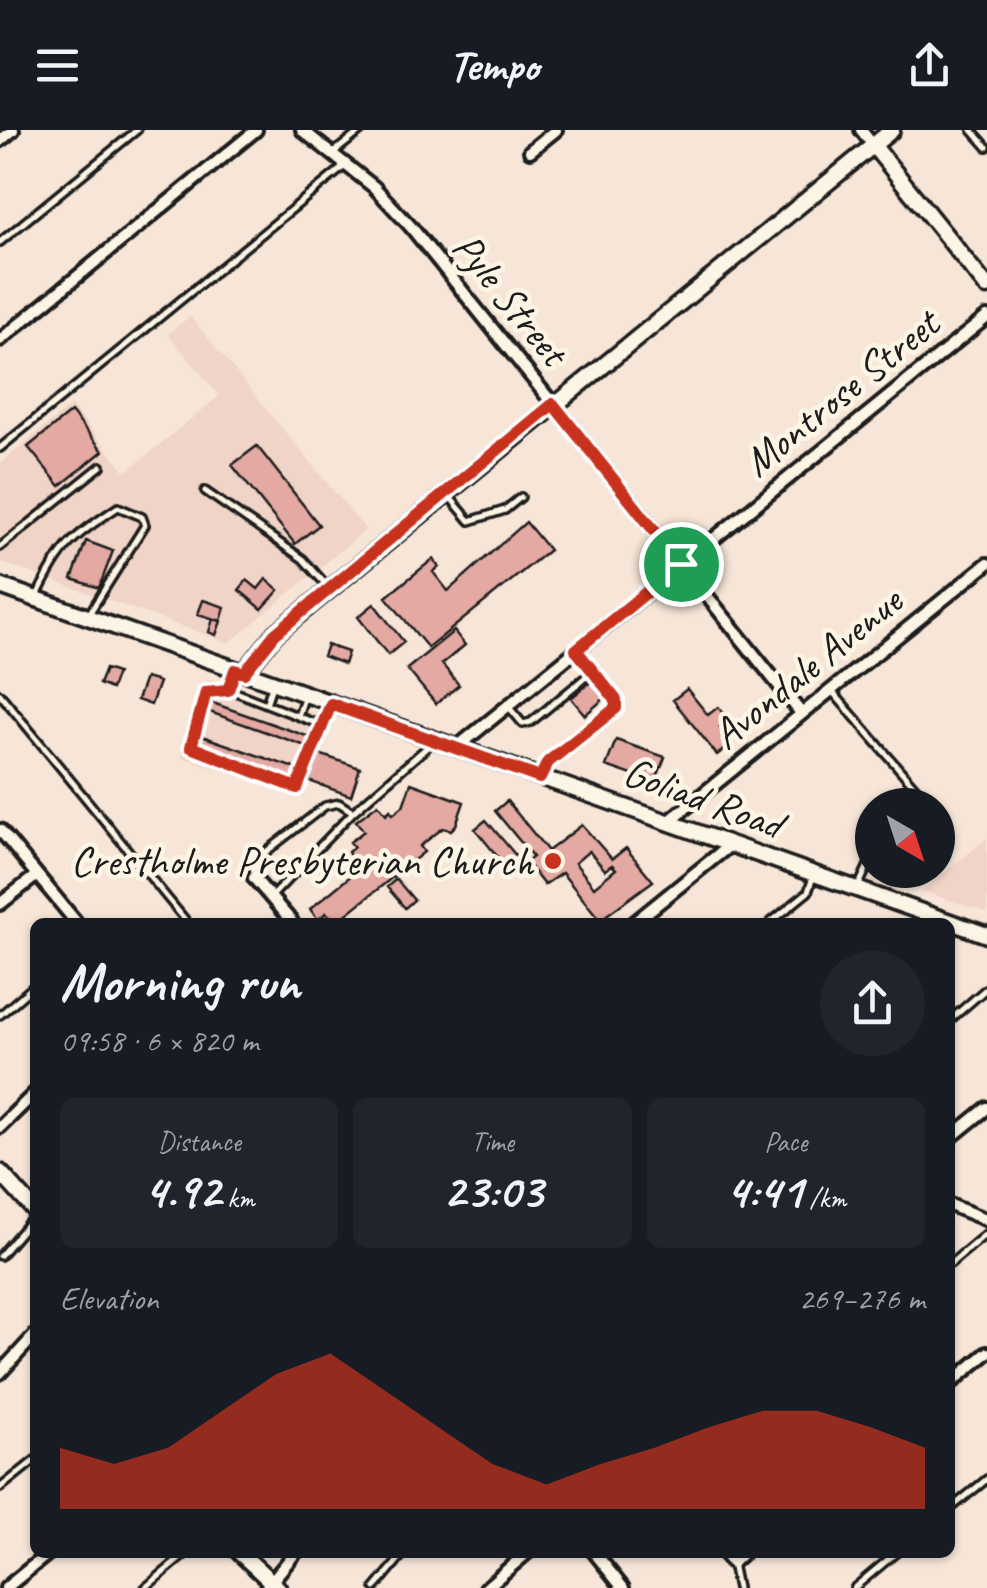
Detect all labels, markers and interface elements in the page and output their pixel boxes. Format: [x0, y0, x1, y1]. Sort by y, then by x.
text: Tempo [448, 37, 539, 94]
icon: menu [30, 38, 85, 93]
icon: share [902, 38, 957, 93]
street label: Pyle Street [441, 222, 582, 379]
street label: Montrose Street [732, 295, 953, 488]
pin [639, 522, 724, 607]
icon: arrive [654, 537, 709, 592]
street label: Avondale Avenue [701, 574, 915, 761]
street label: Goliad Road [617, 745, 794, 853]
north arrow [855, 788, 955, 888]
map controls [855, 788, 955, 888]
place label: Crestholme Presbyterian Church [71, 835, 535, 888]
marker: Crestholme Presbyterian Church [542, 850, 564, 872]
text: Morning run [60, 947, 300, 1017]
button: share [820, 951, 925, 1056]
text: 09:58 · 6 × 820 m [60, 1020, 258, 1061]
text: Distance [157, 1124, 241, 1159]
text: Time [471, 1124, 514, 1159]
text: Pace [764, 1124, 807, 1159]
text: 4.92 [144, 1159, 221, 1222]
text: 23:03 [443, 1159, 542, 1222]
text: 4:41 [725, 1159, 803, 1222]
text: km [221, 1180, 255, 1215]
text: /km [803, 1180, 846, 1215]
text: Elevation [60, 1278, 158, 1319]
text: 269–276 m [799, 1278, 925, 1319]

